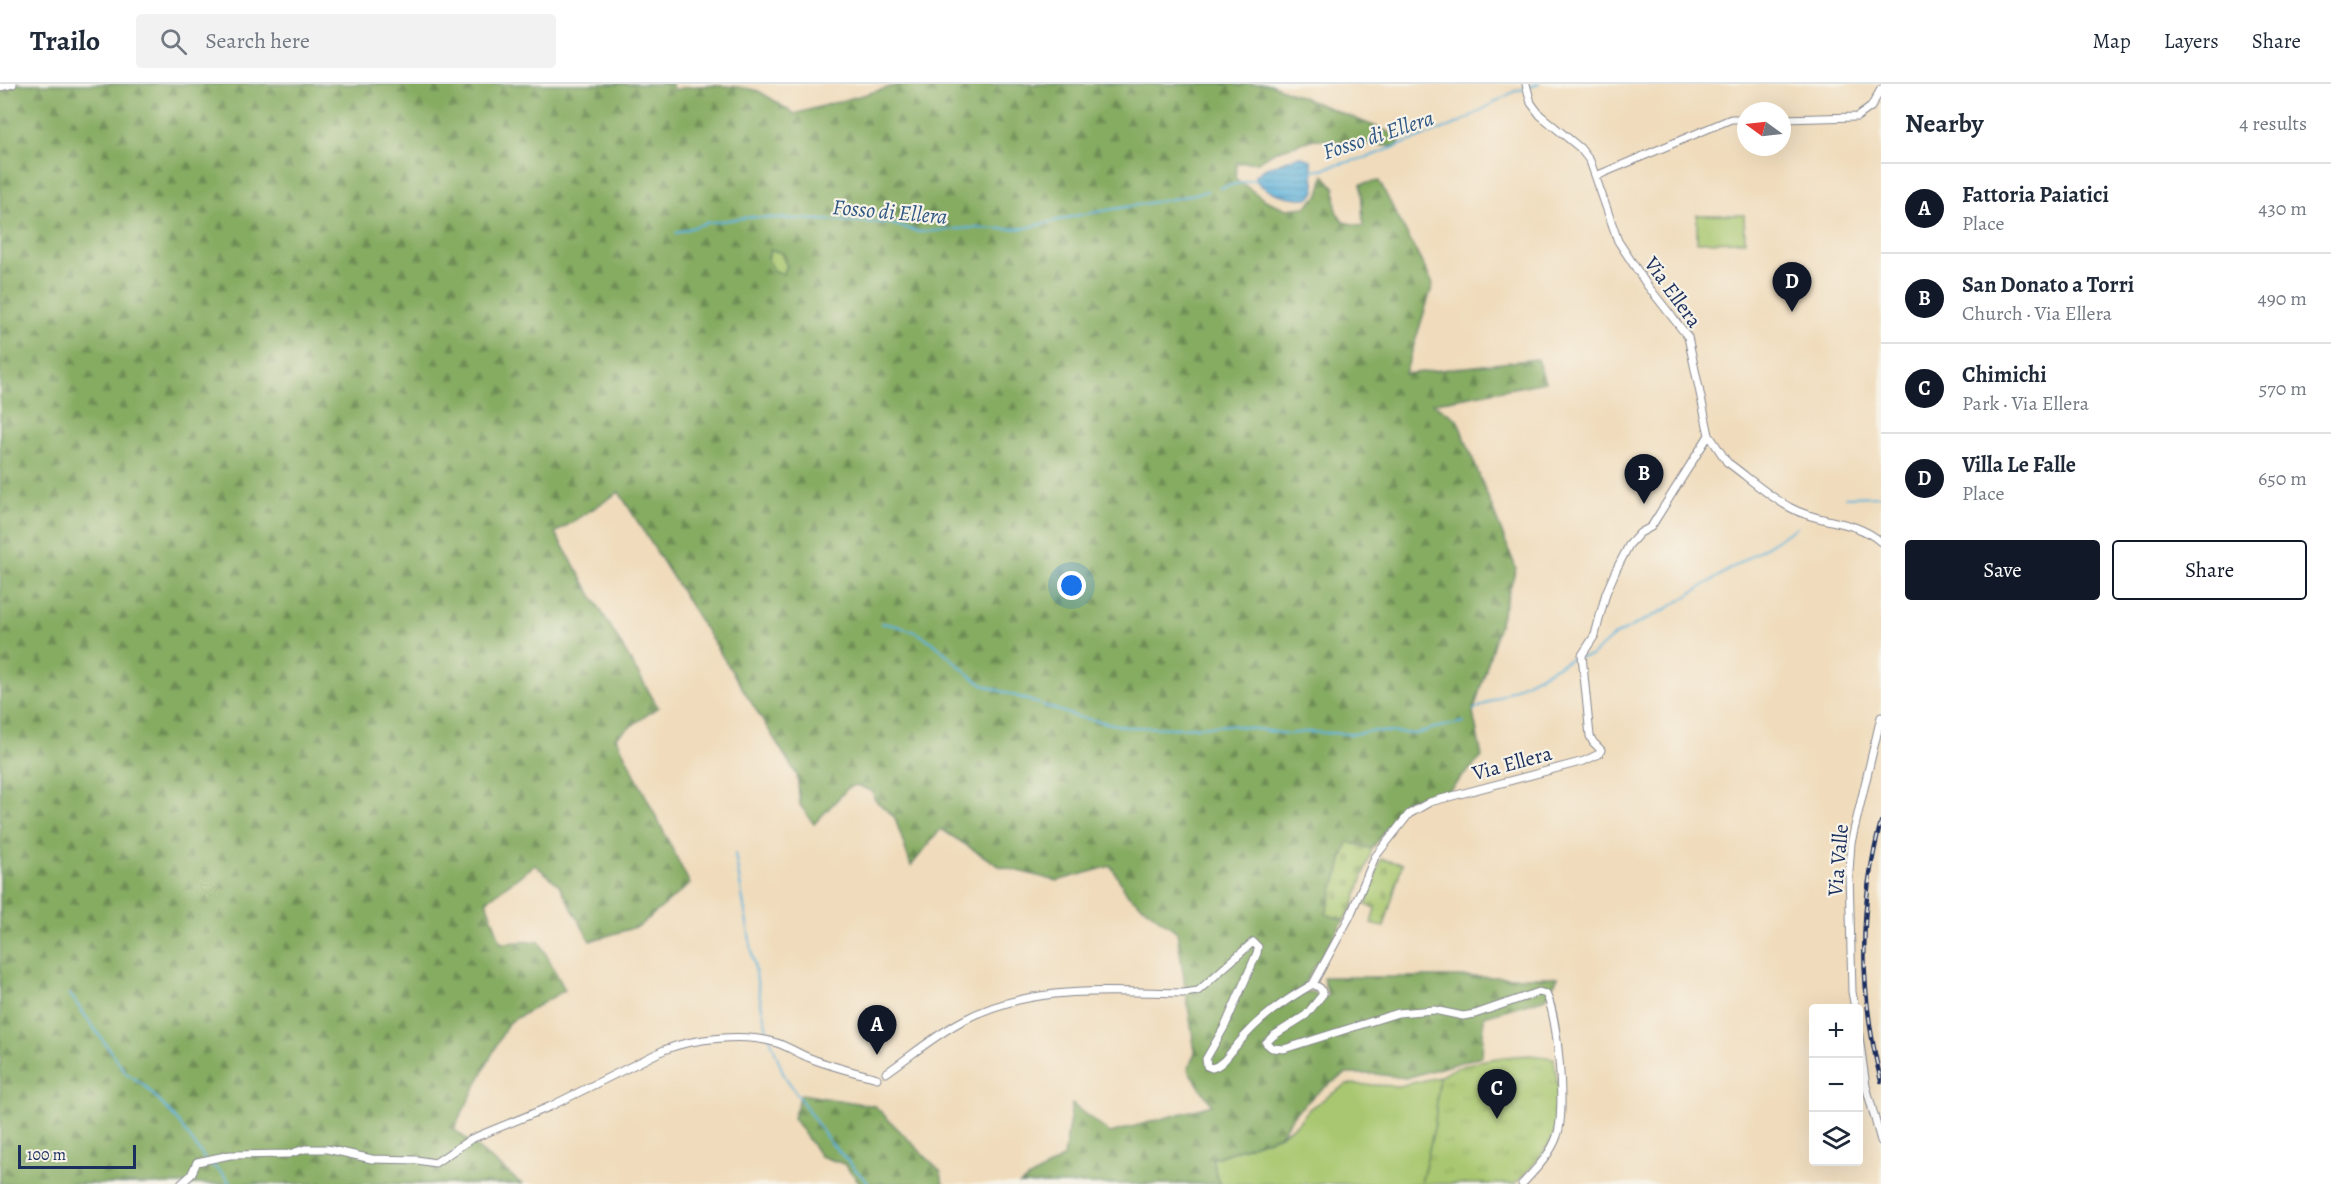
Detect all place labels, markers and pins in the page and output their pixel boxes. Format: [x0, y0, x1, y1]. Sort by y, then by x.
pin: D [1772, 262, 1812, 312]
pin: B [1624, 454, 1664, 504]
pin: A [858, 1006, 896, 1055]
pin: C [1478, 1070, 1516, 1119]

